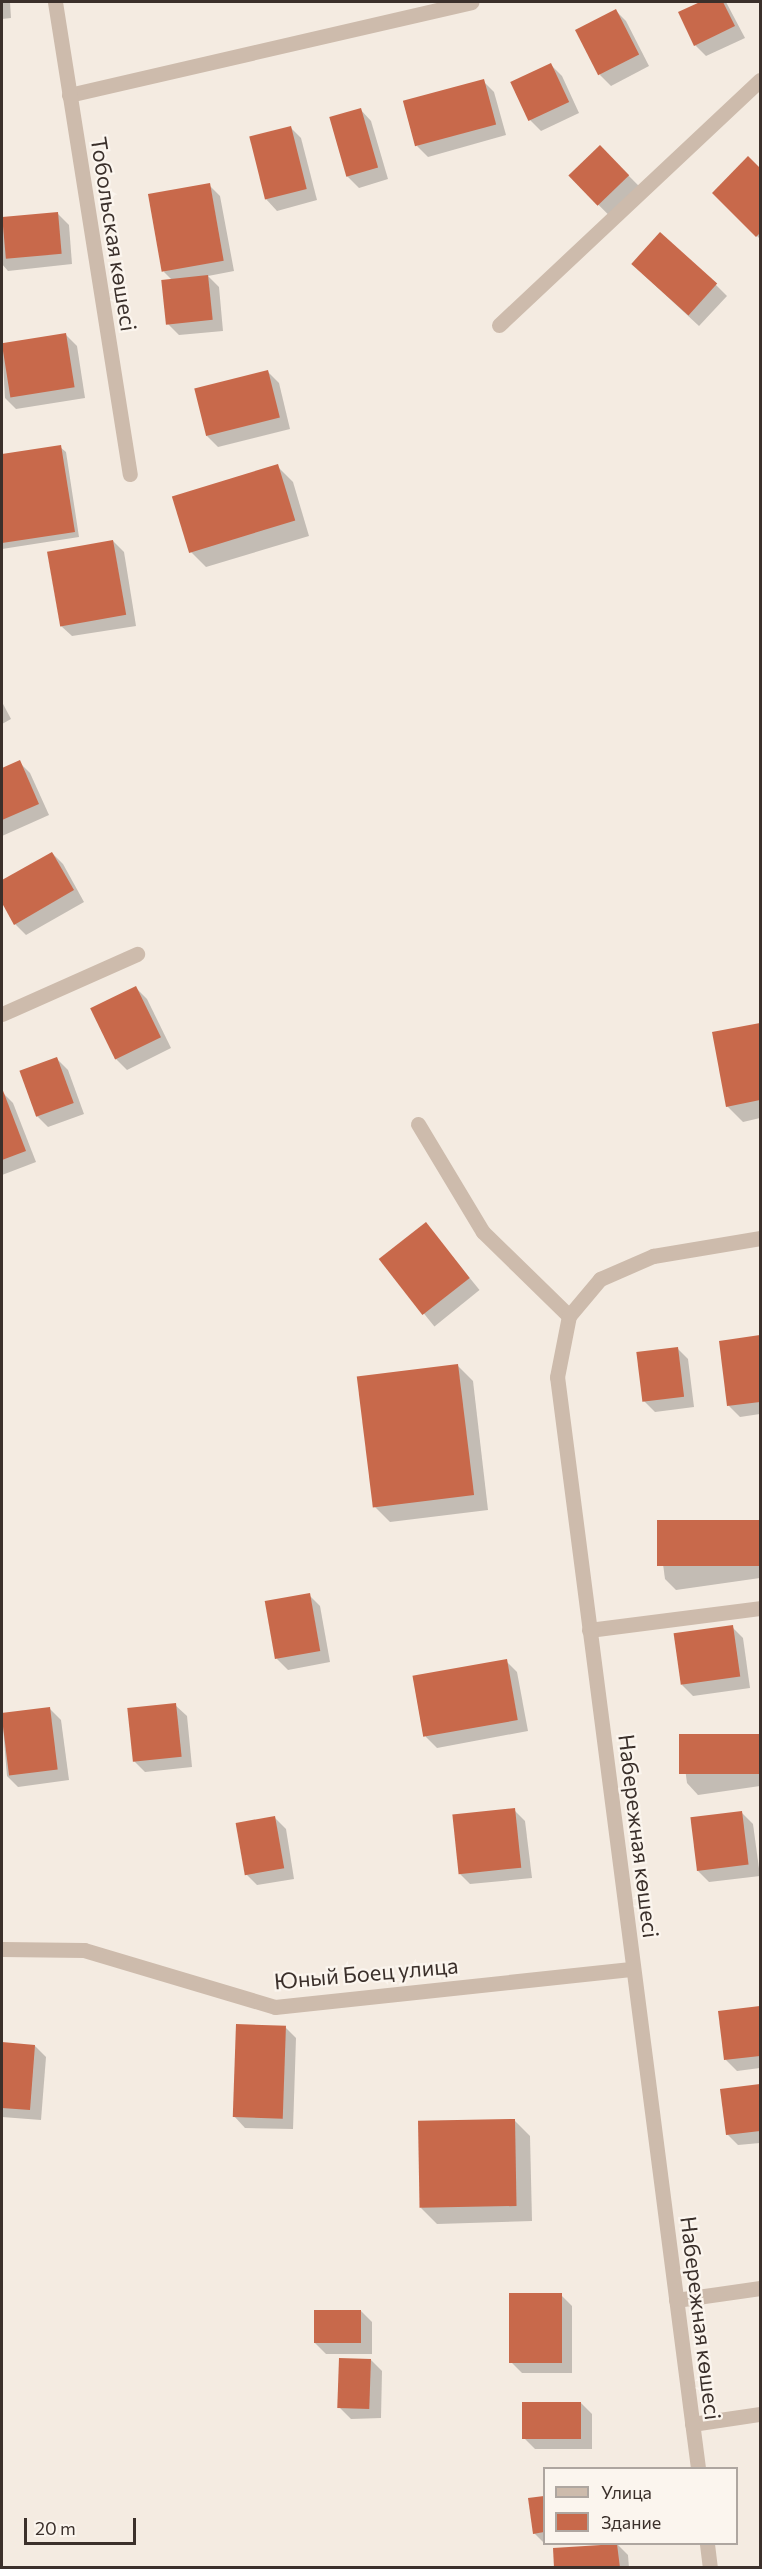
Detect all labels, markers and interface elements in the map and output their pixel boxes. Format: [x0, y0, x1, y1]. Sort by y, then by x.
street label: Тобольская көшесі [86, 135, 142, 333]
street label: Набережная көшесі [613, 1733, 665, 1939]
street label: Юный Боец улица [273, 1952, 459, 1994]
street label: Набережная көшесі [675, 2215, 727, 2421]
legend [543, 2467, 738, 2545]
text: Улица [601, 2481, 652, 2503]
scale bar [27, 2506, 140, 2544]
text: Здание [601, 2511, 661, 2533]
text: 20 m [35, 2517, 76, 2539]

